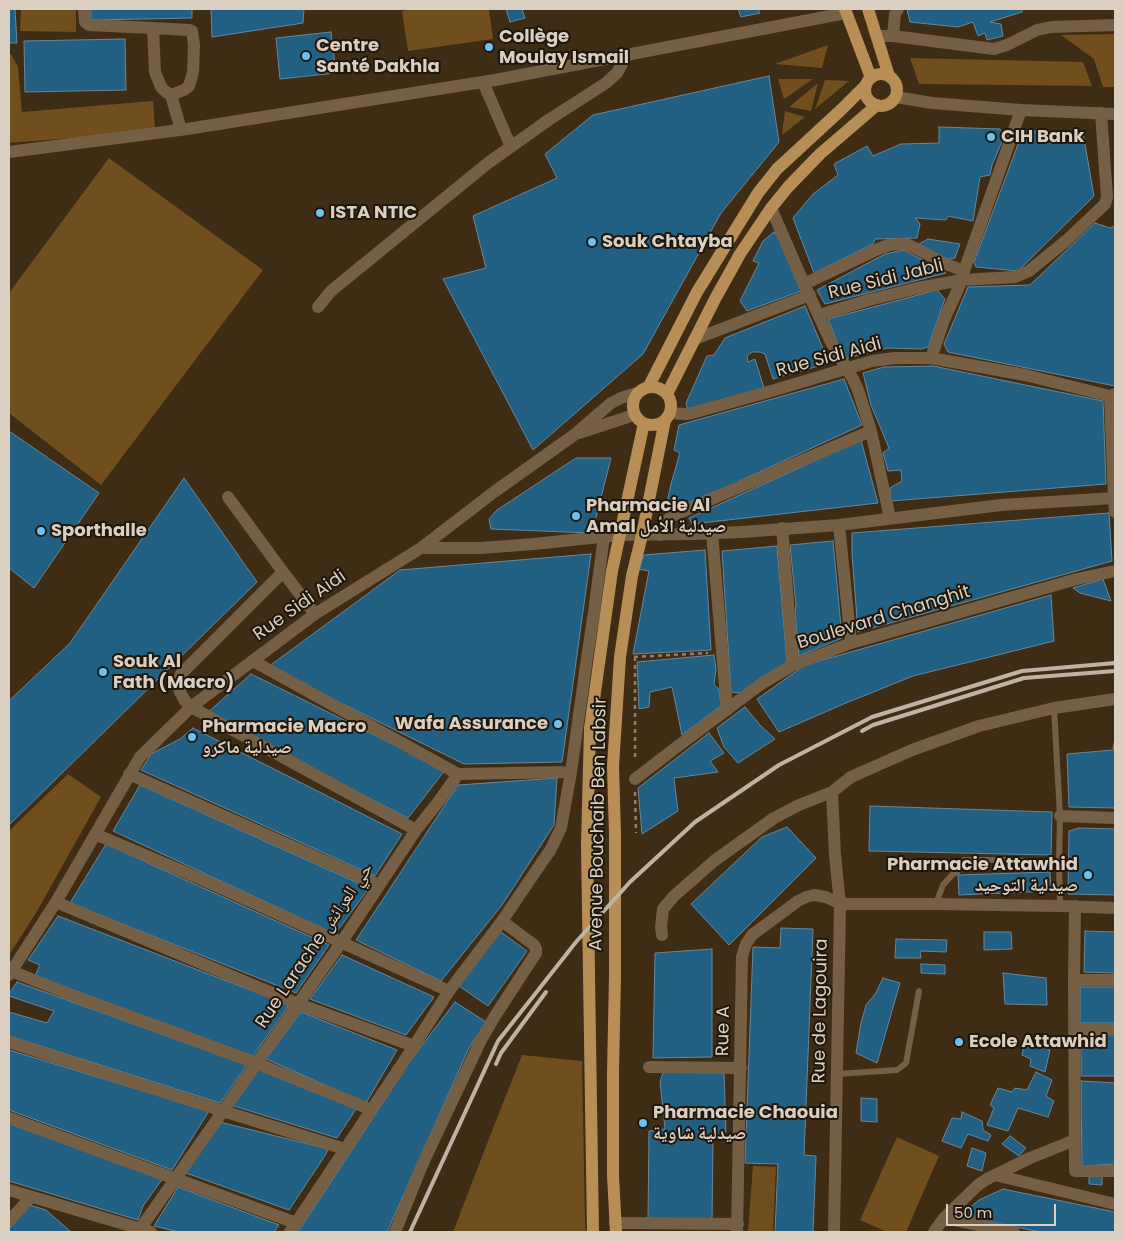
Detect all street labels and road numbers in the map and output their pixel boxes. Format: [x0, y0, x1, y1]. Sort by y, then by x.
street label: Rue Sidi Jabli [826, 255, 946, 305]
street label: Rue Sidi Aidi [774, 334, 884, 382]
street label: Rue Sidi Aidi [250, 566, 350, 646]
street label: Boulevard Changhit [795, 581, 973, 655]
street label: Avenue Bouchaib Ben Labsir [586, 697, 612, 951]
street label: Rue Larache حي العرائش [252, 859, 378, 1033]
street label: Rue de Lagouira [809, 938, 833, 1084]
street label: Rue A [713, 1006, 735, 1056]

